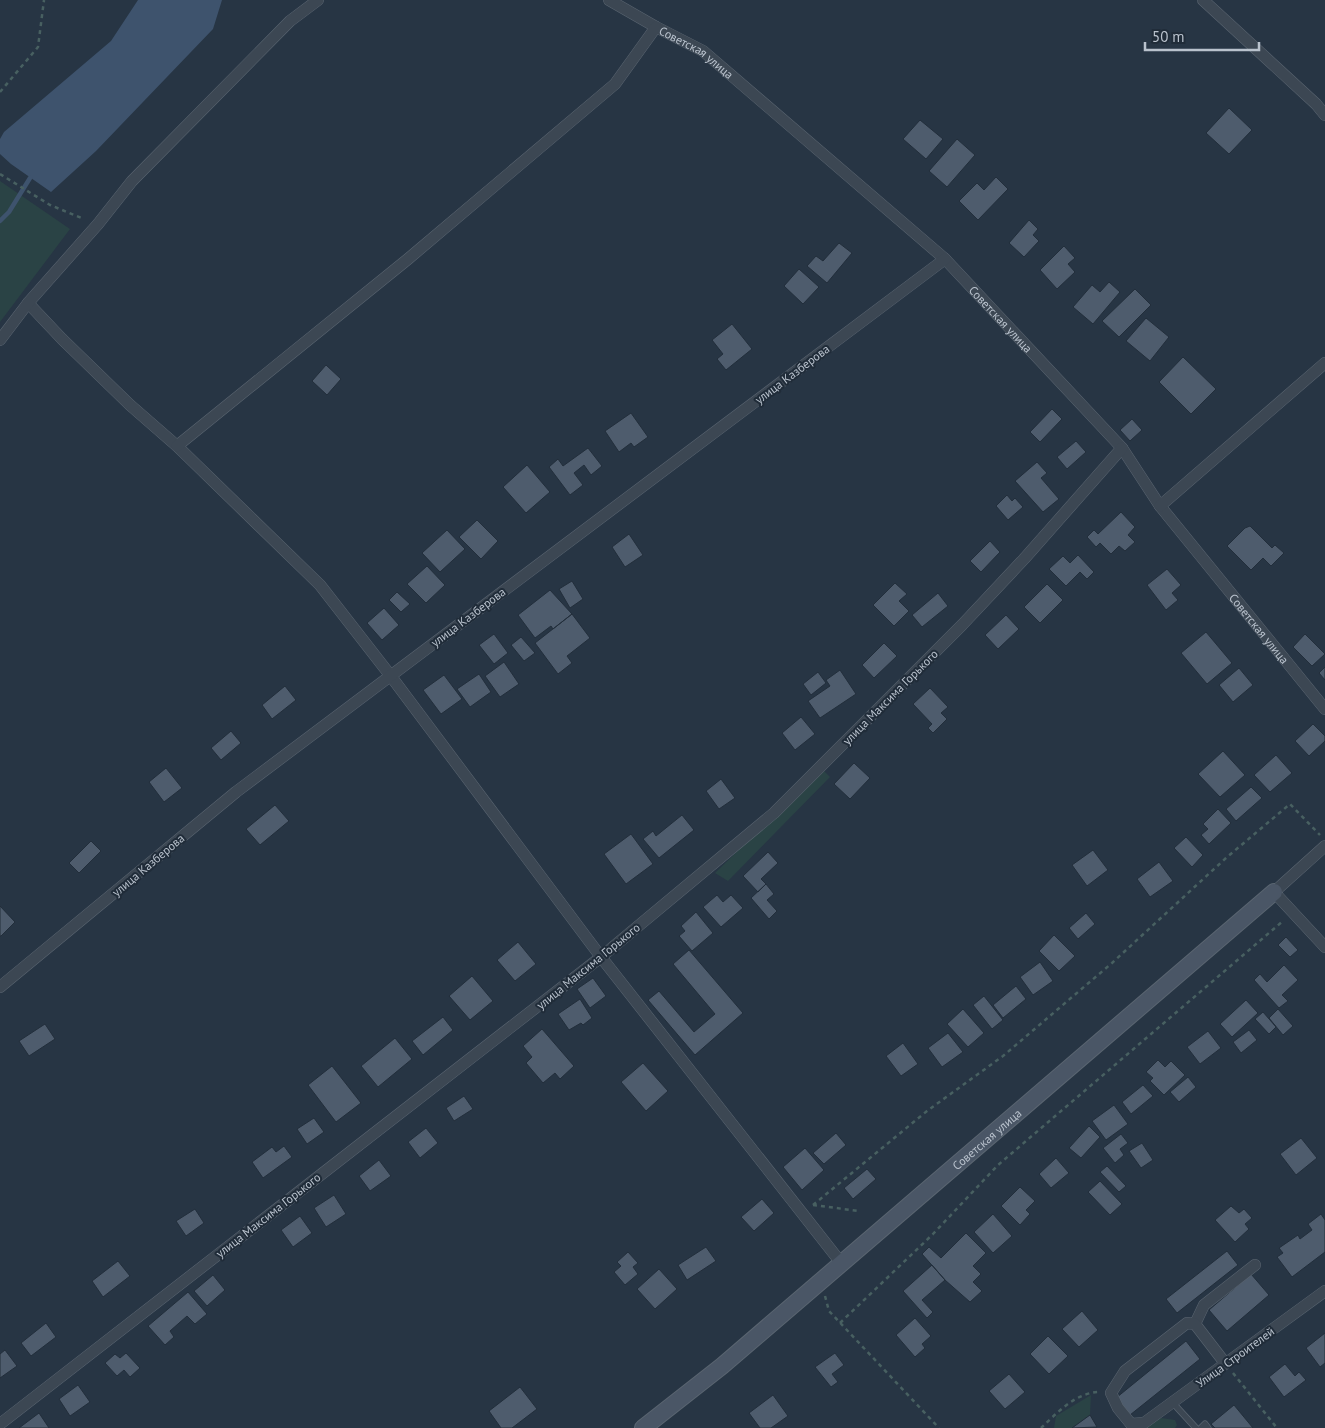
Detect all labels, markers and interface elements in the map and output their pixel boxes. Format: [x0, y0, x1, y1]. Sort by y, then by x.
scale bar [1145, 20, 1259, 52]
street label: Советская улица [657, 22, 737, 82]
text: 50 m [1152, 27, 1185, 46]
street label: Советская улица [966, 282, 1036, 355]
street label: улица Казберова [752, 341, 832, 407]
street label: улица Казберова [428, 584, 508, 650]
street label: Советская улица [1226, 590, 1292, 667]
street label: улица Максима Горького [839, 646, 941, 748]
street label: улица Казберова [109, 830, 187, 900]
street label: улица Максима Горького [533, 920, 643, 1012]
street label: Советская улица [949, 1105, 1024, 1173]
street label: улица Максима Горького [213, 1169, 323, 1261]
street label: Улица Строителей [1193, 1323, 1277, 1391]

